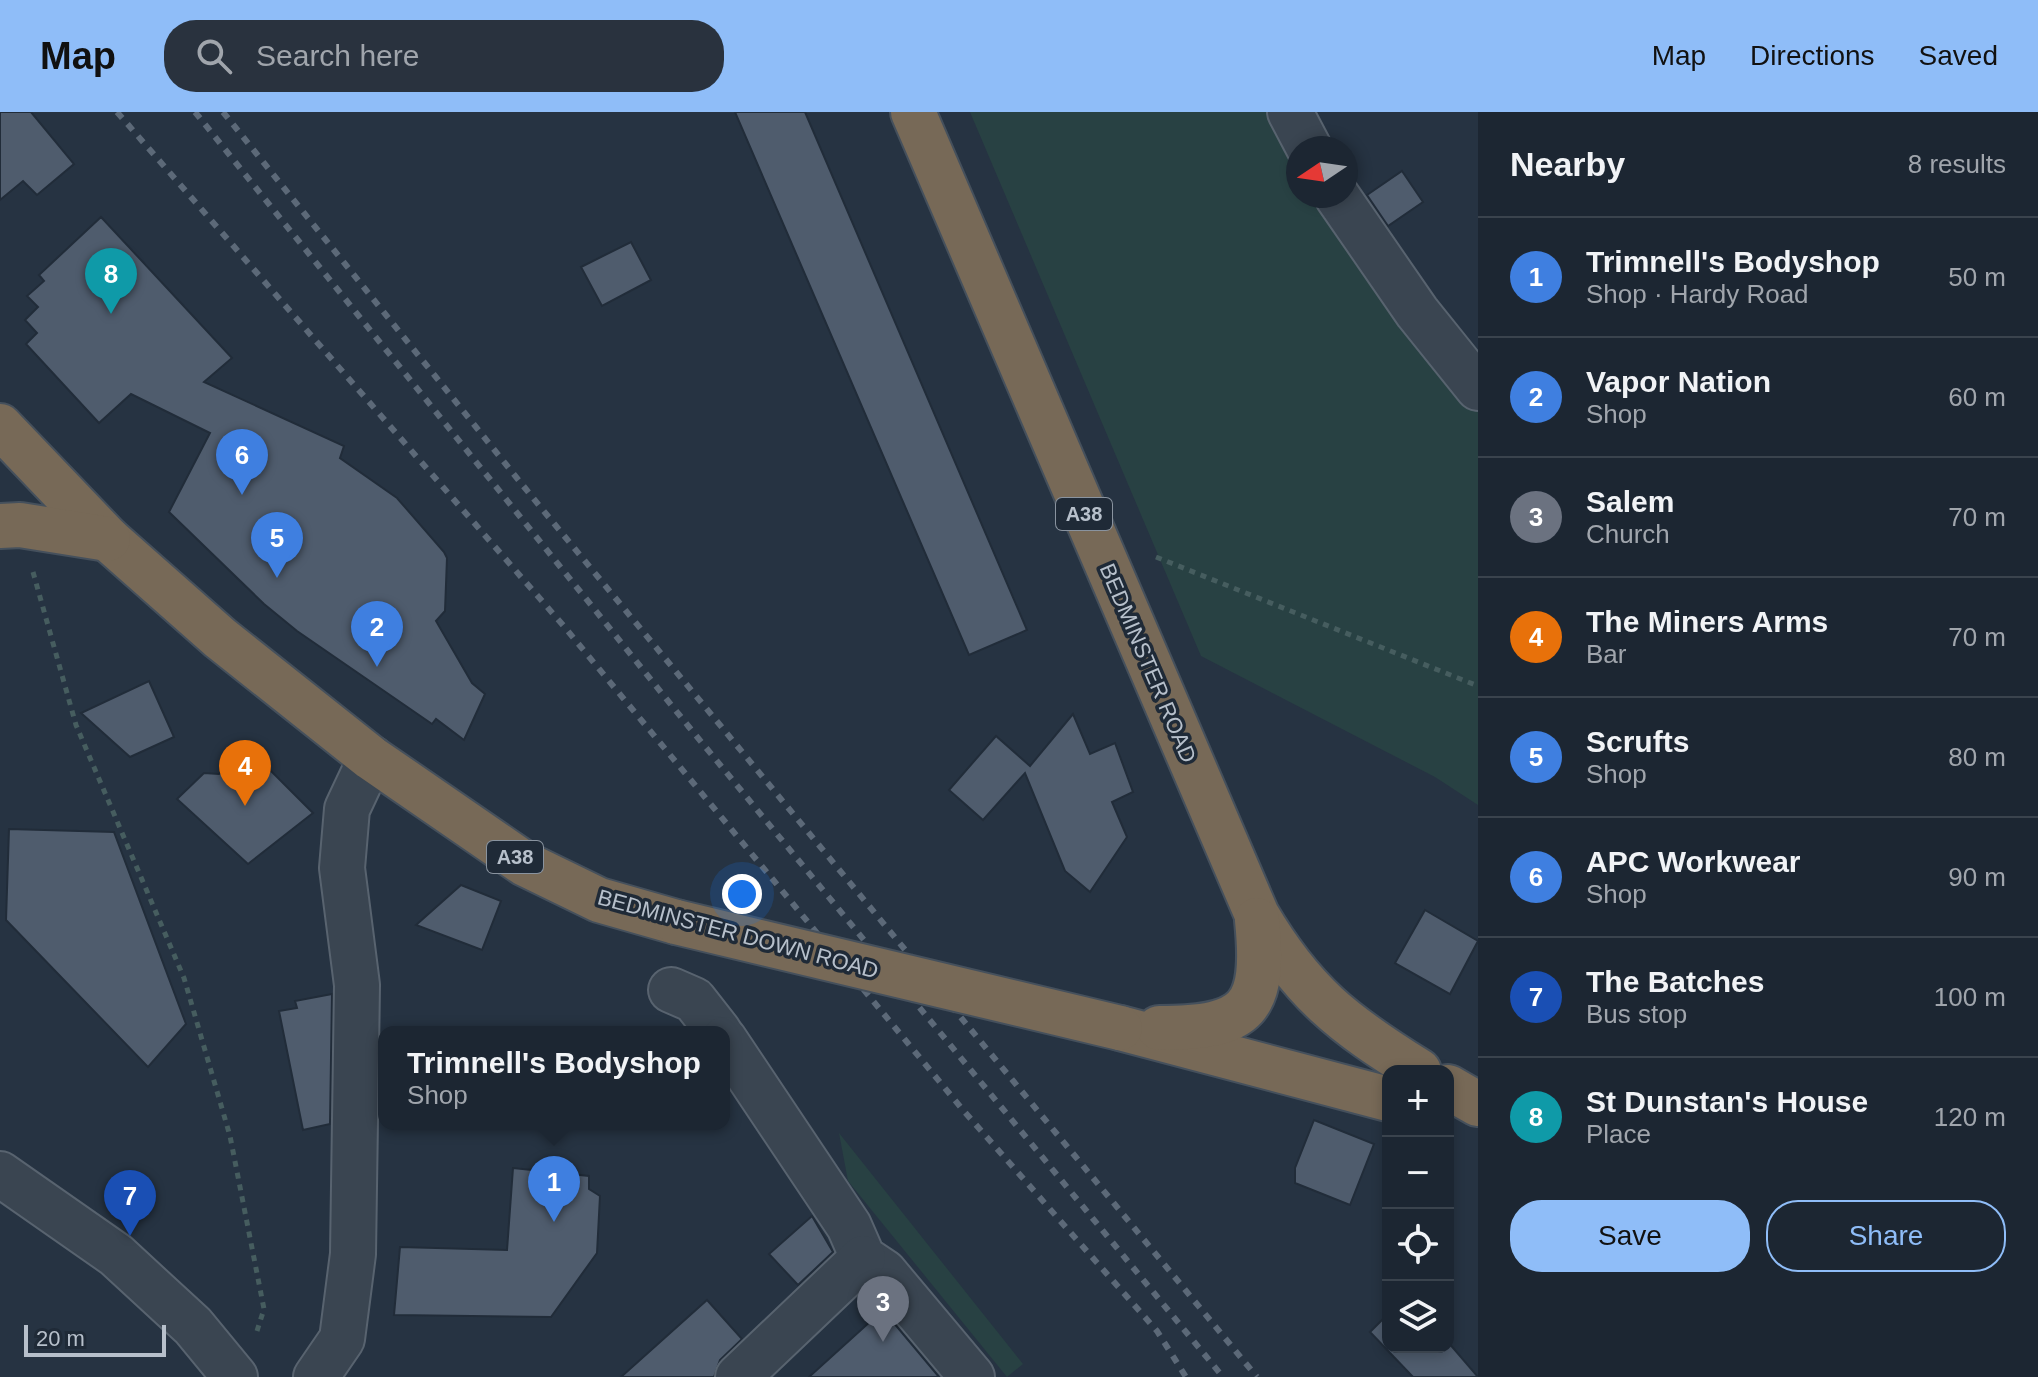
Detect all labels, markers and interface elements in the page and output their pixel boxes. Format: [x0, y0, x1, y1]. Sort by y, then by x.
search box [164, 20, 724, 92]
icon: search [192, 34, 236, 78]
text: Map [40, 35, 116, 77]
text: Search here [256, 39, 419, 72]
text: Map [1652, 40, 1706, 71]
text: Directions [1750, 40, 1875, 71]
text: Saved [1919, 40, 1998, 71]
north arrow [1286, 136, 1358, 208]
text: Nearby [1510, 145, 1625, 183]
text: 8 results [1908, 149, 2006, 179]
text: Trimnell's Bodyshop [1586, 245, 1880, 278]
pin: 8 [85, 248, 137, 314]
text: 1 [1529, 262, 1543, 292]
text: 50 m [1948, 262, 2006, 292]
text: Shop · Hardy Road [1586, 279, 1809, 309]
text: Vapor Nation [1586, 365, 1771, 398]
text: 2 [1529, 382, 1543, 412]
text: 60 m [1948, 382, 2006, 412]
text: Shop [1586, 399, 1647, 429]
pin: 6 [216, 429, 268, 495]
text: Salem [1586, 485, 1674, 518]
road number: A38 [1056, 498, 1112, 530]
text: 3 [1529, 502, 1543, 532]
text: 70 m [1948, 502, 2006, 532]
pin: 5 [251, 512, 303, 578]
text: Church [1586, 519, 1670, 549]
street label: BEDMINSTER ROAD [1095, 560, 1201, 766]
pin: 2 [351, 601, 403, 667]
text: The Miners Arms [1586, 605, 1828, 638]
text: 4 [1529, 622, 1543, 652]
text: 70 m [1948, 622, 2006, 652]
text: Bar [1586, 639, 1626, 669]
text: Scrufts [1586, 725, 1689, 758]
pin: 4 [219, 740, 271, 806]
text: 5 [1529, 742, 1543, 772]
text: 80 m [1948, 742, 2006, 772]
text: Shop [1586, 759, 1647, 789]
road number: A38 [487, 841, 543, 873]
text: APC Workwear [1586, 845, 1801, 878]
text: 6 [1529, 862, 1543, 892]
text: 90 m [1948, 862, 2006, 892]
your location [722, 874, 762, 914]
text: Shop [1586, 879, 1647, 909]
street label: BEDMINSTER DOWN ROAD [595, 884, 881, 984]
text: The Batches [1586, 965, 1764, 998]
text: 7 [1529, 982, 1543, 1012]
text: 100 m [1934, 982, 2006, 1012]
text: Bus stop [1586, 999, 1687, 1029]
popup [378, 1026, 730, 1130]
text: Trimnell's Bodyshop [407, 1046, 701, 1079]
map controls [1382, 1065, 1454, 1353]
button: + [1382, 1065, 1454, 1137]
text: Shop [407, 1080, 468, 1110]
text: St Dunstan's House [1586, 1085, 1868, 1118]
text: 8 [1529, 1102, 1543, 1132]
text: 120 m [1934, 1102, 2006, 1132]
text: Place [1586, 1119, 1651, 1149]
button: − [1382, 1137, 1454, 1209]
pin: 1 [528, 1156, 580, 1222]
pin: 7 [104, 1170, 156, 1236]
button: Save [1510, 1200, 1750, 1272]
button: Share [1766, 1200, 2006, 1272]
button: locate [1382, 1209, 1454, 1281]
pin: 3 [857, 1276, 909, 1342]
button: layers [1382, 1281, 1454, 1353]
scale bar [24, 1321, 166, 1357]
text: 20 m [36, 1326, 85, 1351]

